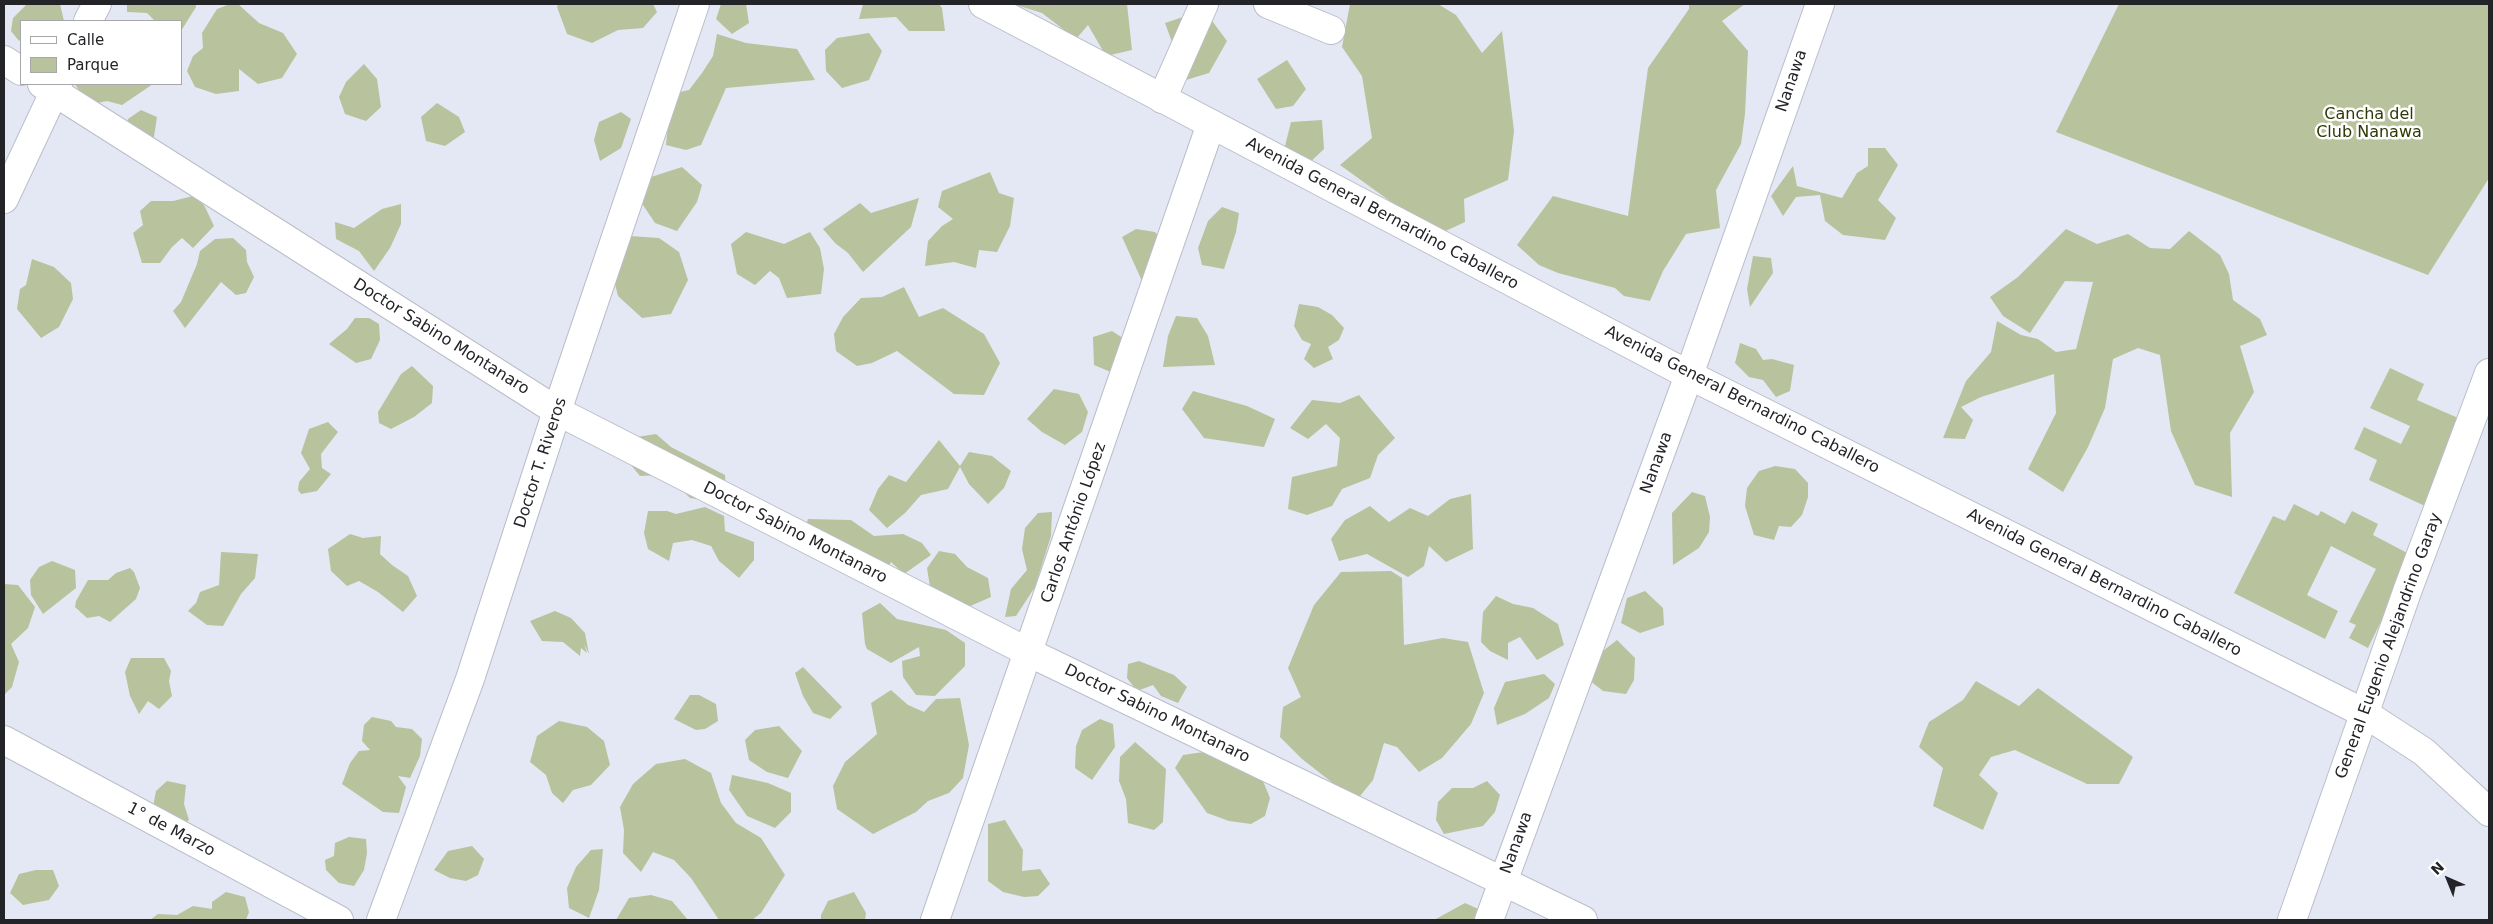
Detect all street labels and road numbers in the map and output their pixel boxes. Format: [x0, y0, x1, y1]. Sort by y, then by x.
street label: Nanawa [1772, 47, 1812, 115]
street label: Avenida General Bernardino Caballero [1243, 134, 1521, 294]
street label: Doctor Sabino Montanaro [349, 275, 533, 399]
street label: Avenida General Bernardino Caballero [1601, 322, 1883, 478]
street label: Doctor T. Riveros [511, 395, 571, 531]
street label: Nanawa [1637, 429, 1677, 497]
street label: Carlos António López [1037, 440, 1111, 606]
street label: Doctor Sabino Montanaro [700, 478, 890, 588]
street label: Avenida General Bernardino Caballero [1963, 505, 2245, 661]
street label: General Eugenio Alejandrino Garay [2332, 510, 2446, 782]
street label: Doctor Sabino Montanaro [1061, 661, 1253, 767]
street label: 1° de Marzo [124, 799, 218, 861]
street label: Nanawa [1497, 809, 1537, 877]

